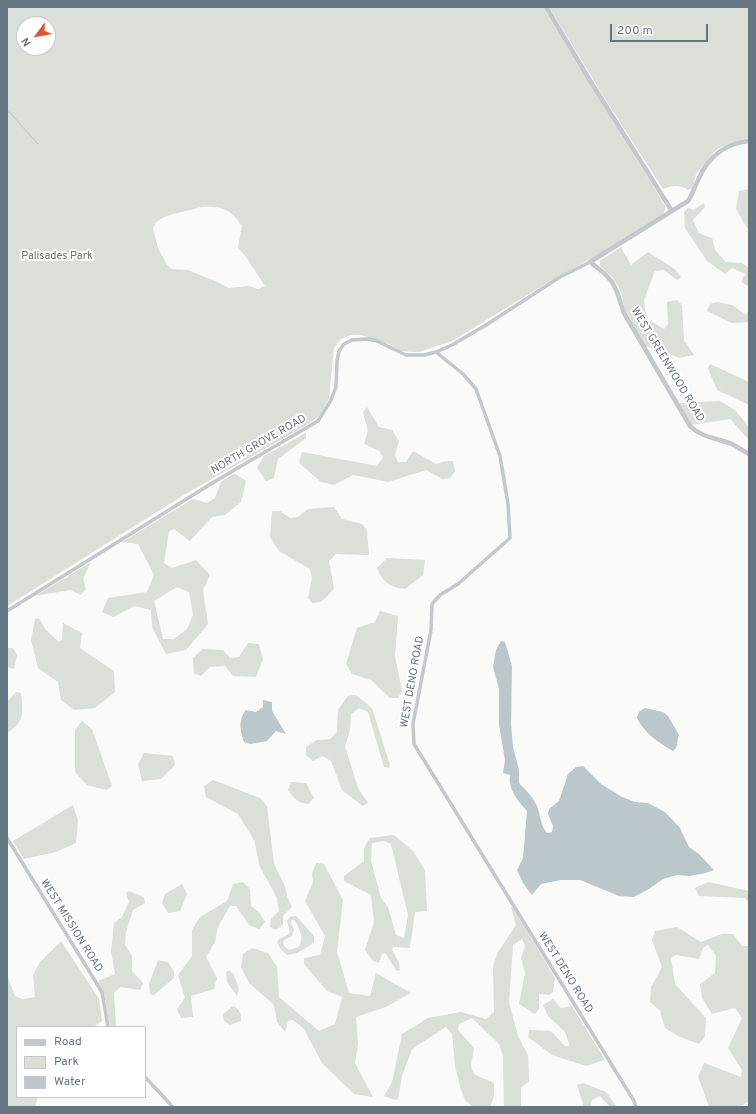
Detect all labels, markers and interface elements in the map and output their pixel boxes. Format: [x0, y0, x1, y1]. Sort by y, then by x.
north arrow [16, 16, 56, 56]
scale bar [612, 16, 710, 42]
text: 200 m [617, 23, 653, 39]
text: N [19, 35, 35, 49]
park label: Palisades Park [21, 250, 93, 264]
street label: WEST GREENWOOD ROAD [627, 305, 707, 425]
street label: NORTH GROVE ROAD [209, 412, 309, 478]
street label: WEST DENO ROAD [398, 635, 428, 729]
street label: WEST MISSION ROAD [37, 877, 105, 975]
street label: WEST DENO ROAD [535, 930, 595, 1016]
legend [16, 1026, 146, 1098]
text: Road [54, 1034, 82, 1050]
text: Park [54, 1054, 79, 1070]
text: Water [54, 1074, 86, 1090]

